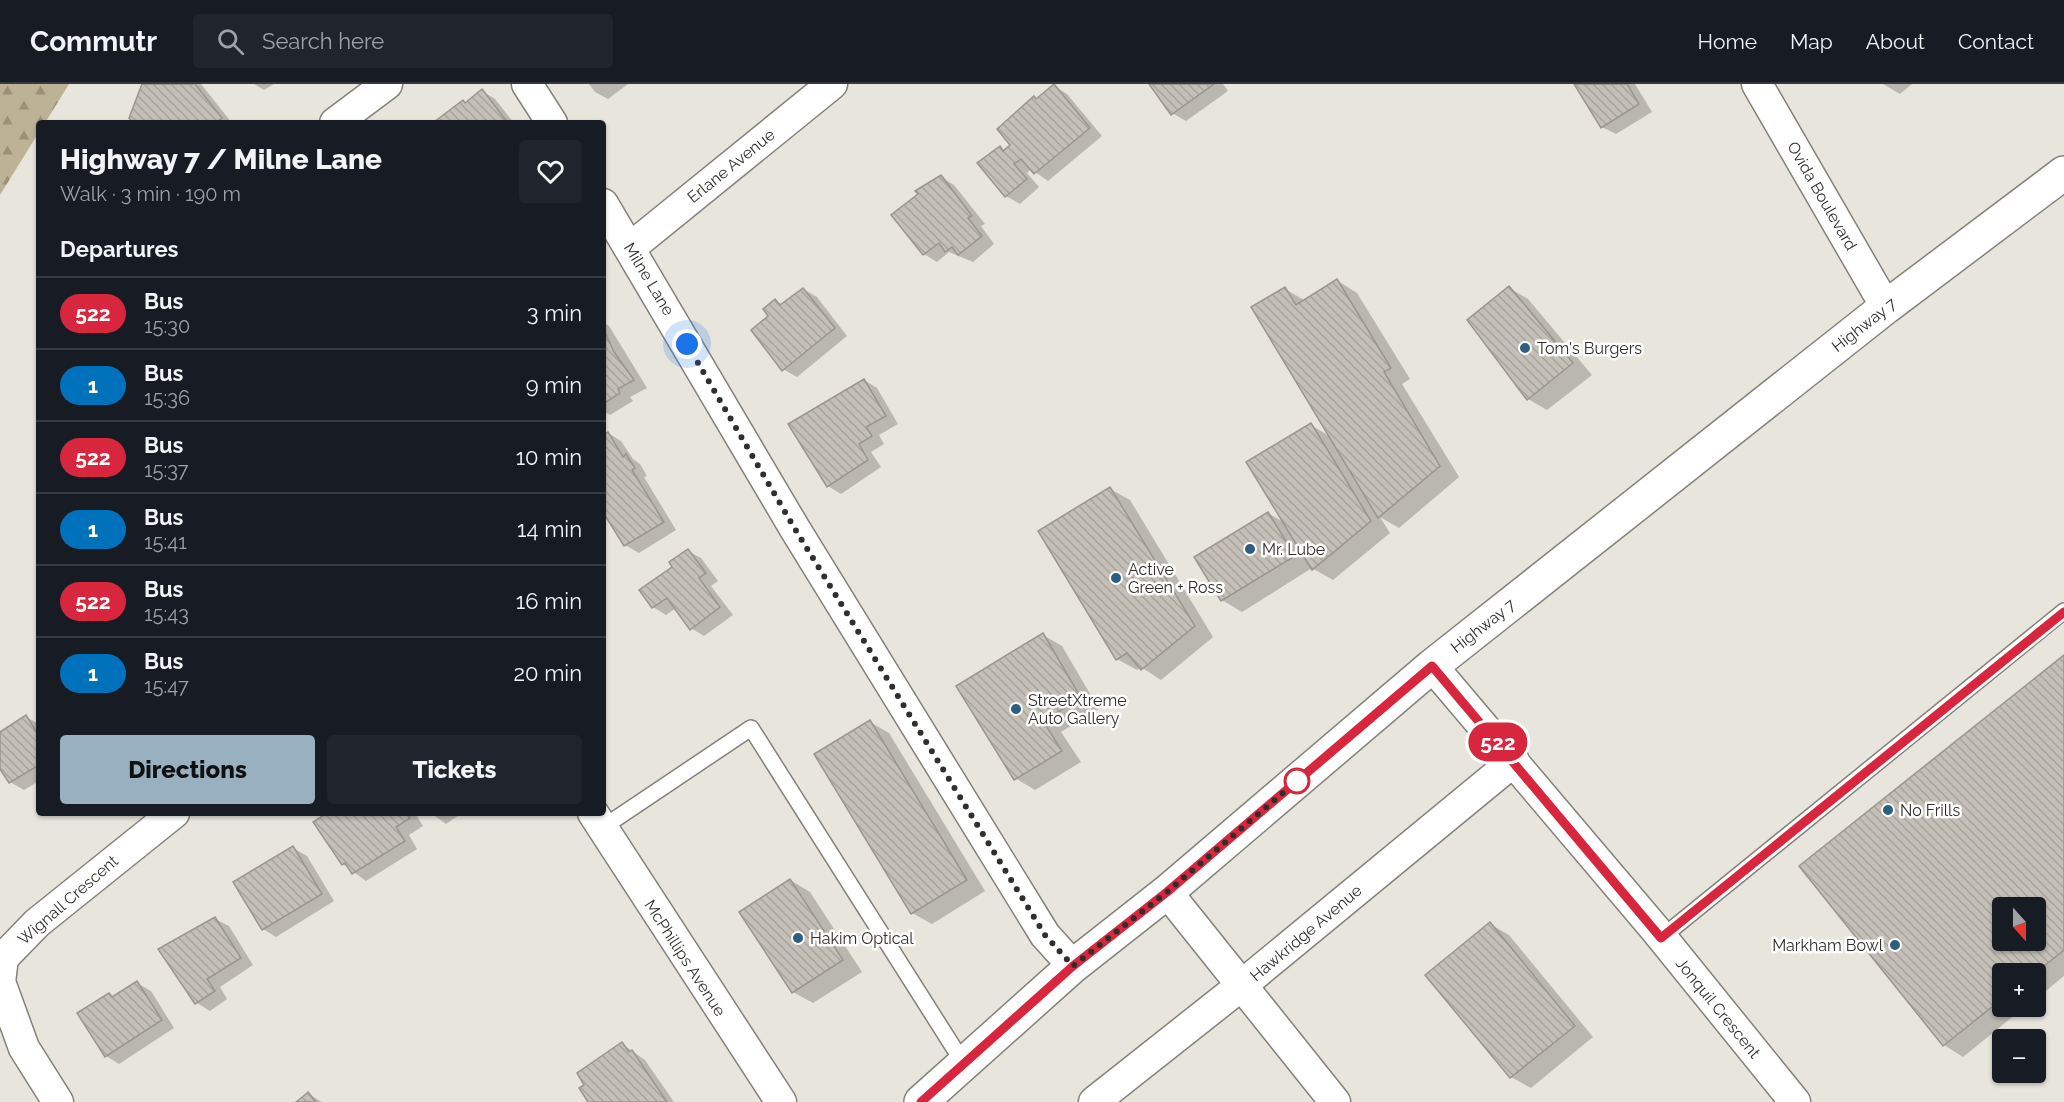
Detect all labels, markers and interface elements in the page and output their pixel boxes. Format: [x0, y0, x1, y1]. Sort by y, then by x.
search box [193, 14, 613, 68]
text: Commutr [30, 25, 157, 58]
icon: search [214, 25, 247, 58]
text: Search here [262, 28, 384, 54]
text: Home [1698, 29, 1757, 54]
text: Map [1790, 29, 1833, 54]
text: About [1866, 29, 1925, 54]
text: Contact [1958, 29, 2034, 54]
street label: Erlane Avenue [684, 125, 778, 207]
street label: Ovida Boulevard [1783, 138, 1861, 254]
button: heart [519, 140, 582, 203]
text: Highway 7 / Milne Lane [60, 143, 382, 176]
text: Walk · 3 min · 190 m [60, 182, 241, 206]
text: Departures [60, 236, 178, 262]
street label: Milne Lane [620, 239, 678, 319]
text: Bus [144, 288, 183, 314]
street label: Highway 7 [1828, 294, 1900, 356]
text: 3 min [527, 300, 582, 326]
text: 522 [75, 301, 111, 326]
text: 15:30 [144, 314, 190, 338]
your location [672, 329, 702, 359]
place label: Tom's Burgers [1537, 339, 1642, 358]
marker: Tom's Burgers [1518, 341, 1532, 355]
text: Bus [144, 360, 183, 386]
text: 9 min [526, 372, 582, 398]
text: 1 [88, 373, 98, 398]
text: 15:36 [144, 386, 190, 410]
text: Bus [144, 432, 183, 458]
text: 10 min [516, 444, 582, 470]
text: 522 [75, 445, 111, 470]
text: 15:37 [144, 458, 189, 482]
text: Bus [144, 504, 183, 530]
text: 14 min [517, 516, 582, 542]
text: 1 [88, 517, 98, 542]
text: 15:41 [144, 530, 187, 554]
place label: Mr. Lube [1262, 540, 1325, 559]
marker: Mr. Lube [1243, 542, 1257, 556]
place label: Active Green + Ross [1128, 560, 1223, 597]
marker: Active Green + Ross [1109, 571, 1123, 585]
text: Bus [144, 576, 183, 602]
text: 16 min [516, 588, 582, 614]
text: 522 [75, 589, 111, 614]
street label: Highway 7 [1447, 595, 1519, 657]
text: 15:43 [144, 602, 189, 626]
text: Bus [144, 648, 183, 674]
text: 20 min [514, 660, 582, 686]
text: 1 [88, 661, 98, 686]
text: 15:47 [144, 674, 189, 698]
place label: StreetXtreme Auto Gallery [1028, 691, 1127, 728]
marker: StreetXtreme Auto Gallery [1009, 702, 1023, 716]
line badge: 522 [1464, 722, 1532, 762]
text: 522 [1480, 730, 1516, 755]
button: Directions [60, 735, 315, 804]
button: Tickets [327, 735, 582, 804]
unlabelled marker [1284, 768, 1310, 794]
place label: No Frills [1900, 801, 1960, 820]
marker: No Frills [1881, 803, 1895, 817]
street label: Wignall Crescent [14, 851, 122, 949]
street label: Hawkridge Avenue [1246, 881, 1366, 985]
street label: McPhillips Avenue [640, 896, 730, 1020]
north arrow [1992, 897, 2046, 951]
map controls [1992, 897, 2046, 1083]
place label: Hakim Optical [810, 929, 914, 948]
marker: Hakim Optical [791, 931, 805, 945]
place label: Markham Bowl [1772, 936, 1884, 955]
marker: Markham Bowl [1888, 938, 1902, 952]
street label: Jonquil Crescent [1672, 954, 1765, 1062]
button: + [1992, 963, 2046, 1017]
button: − [1992, 1029, 2046, 1083]

